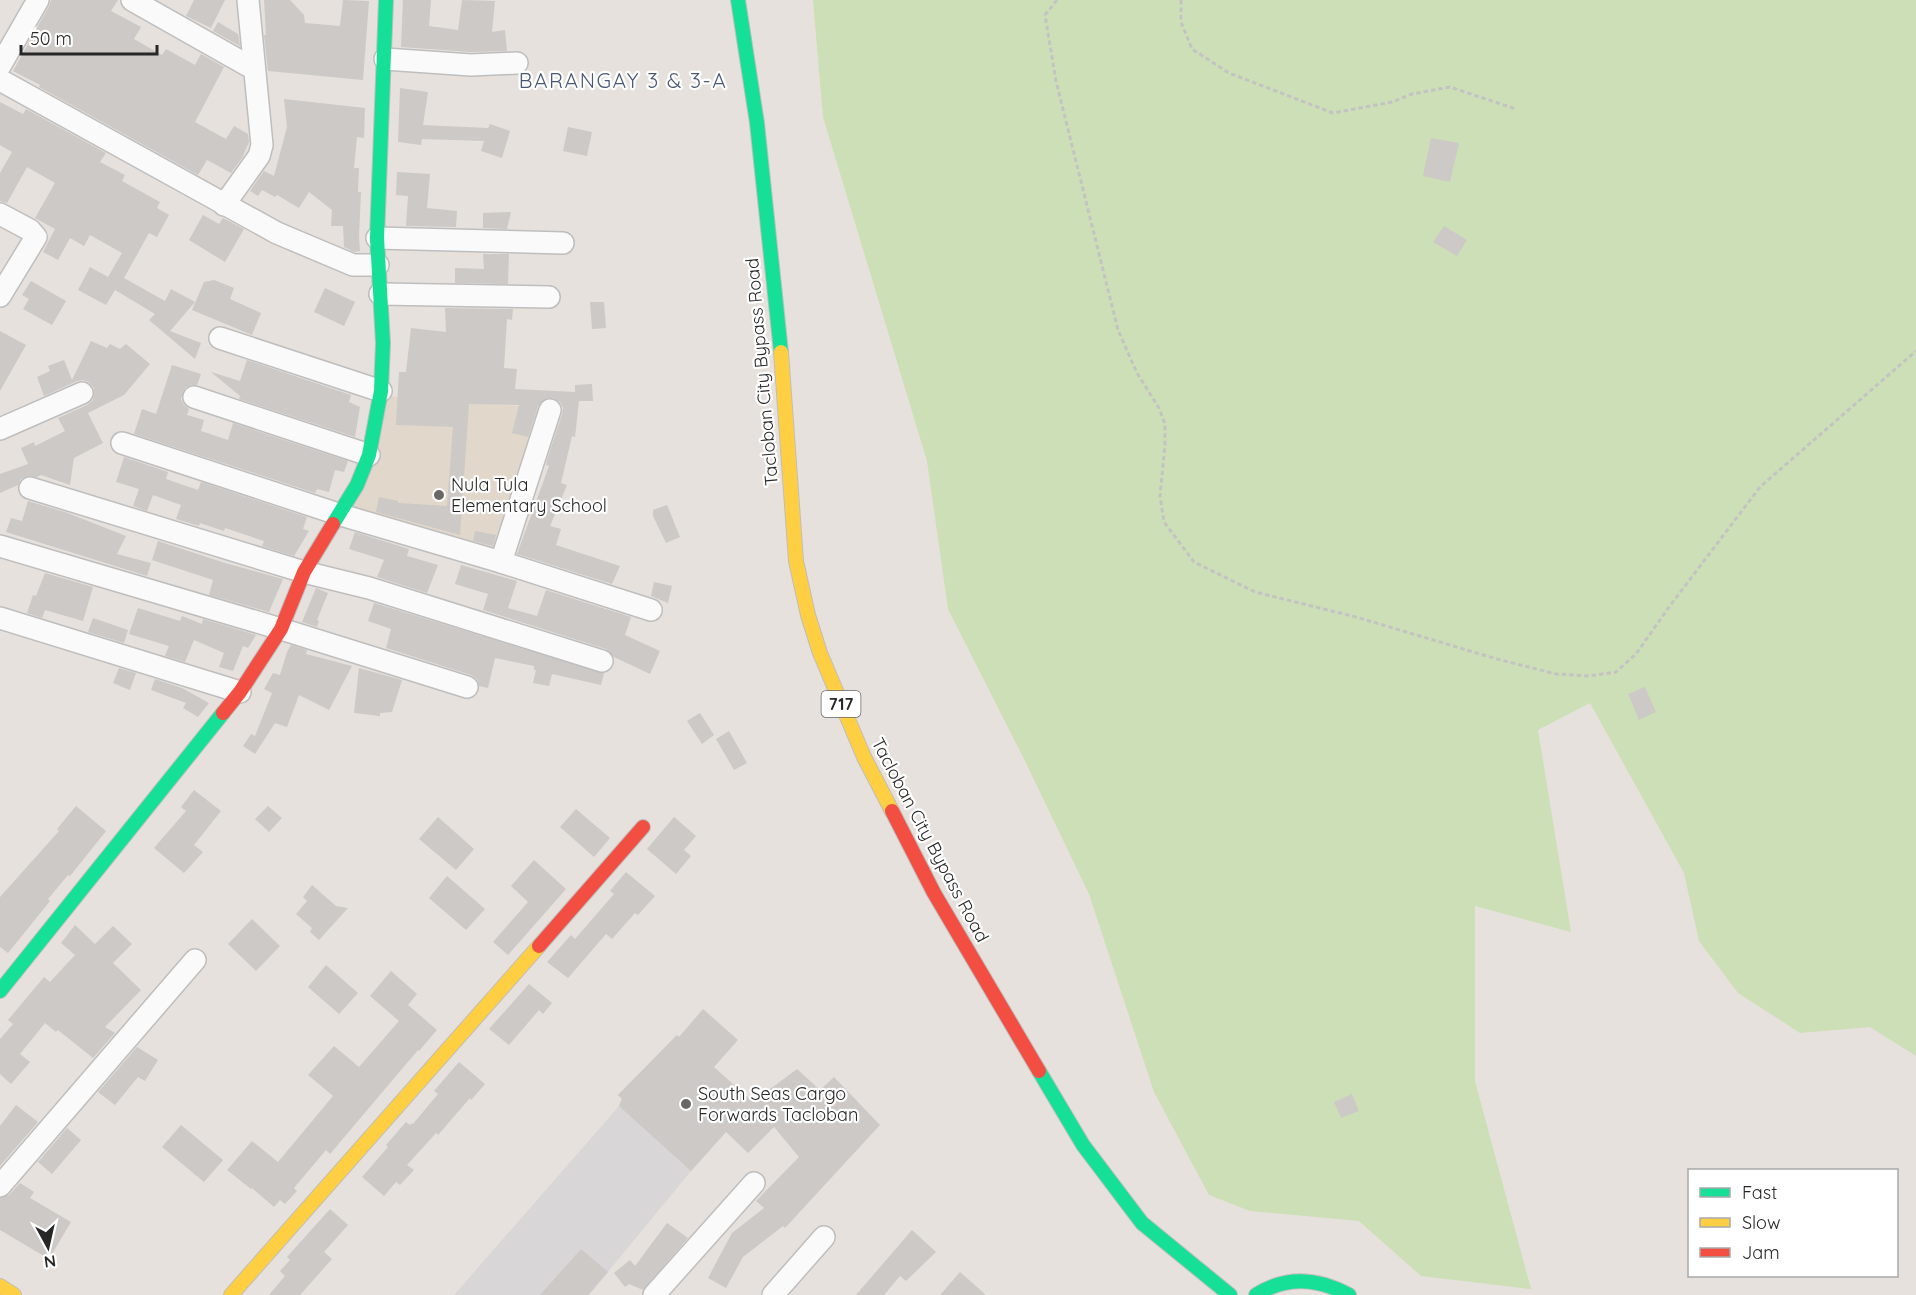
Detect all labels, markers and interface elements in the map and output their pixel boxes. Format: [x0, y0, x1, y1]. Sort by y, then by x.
scale bar [21, 18, 158, 56]
text: 50 m [30, 27, 72, 50]
district label: BARANGAY 3 & 3-A [519, 67, 727, 93]
street label: Tacloban City Bypass Road [740, 257, 783, 487]
place label: Nula Tula Elementary School [451, 473, 607, 517]
marker: Nula Tula Elementary School [432, 488, 446, 502]
road number: 717 [822, 691, 860, 717]
street label: Tacloban City Bypass Road [867, 734, 994, 946]
place label: South Seas Cargo Forwards Tacloban [698, 1082, 858, 1126]
marker: South Seas Cargo Forwards Tacloban [679, 1097, 693, 1111]
legend [1688, 1169, 1898, 1277]
text: Fast [1742, 1181, 1777, 1204]
text: Slow [1742, 1211, 1780, 1234]
north arrow [18, 1217, 78, 1277]
text: Jam [1742, 1241, 1780, 1264]
text: N [43, 1251, 57, 1273]

